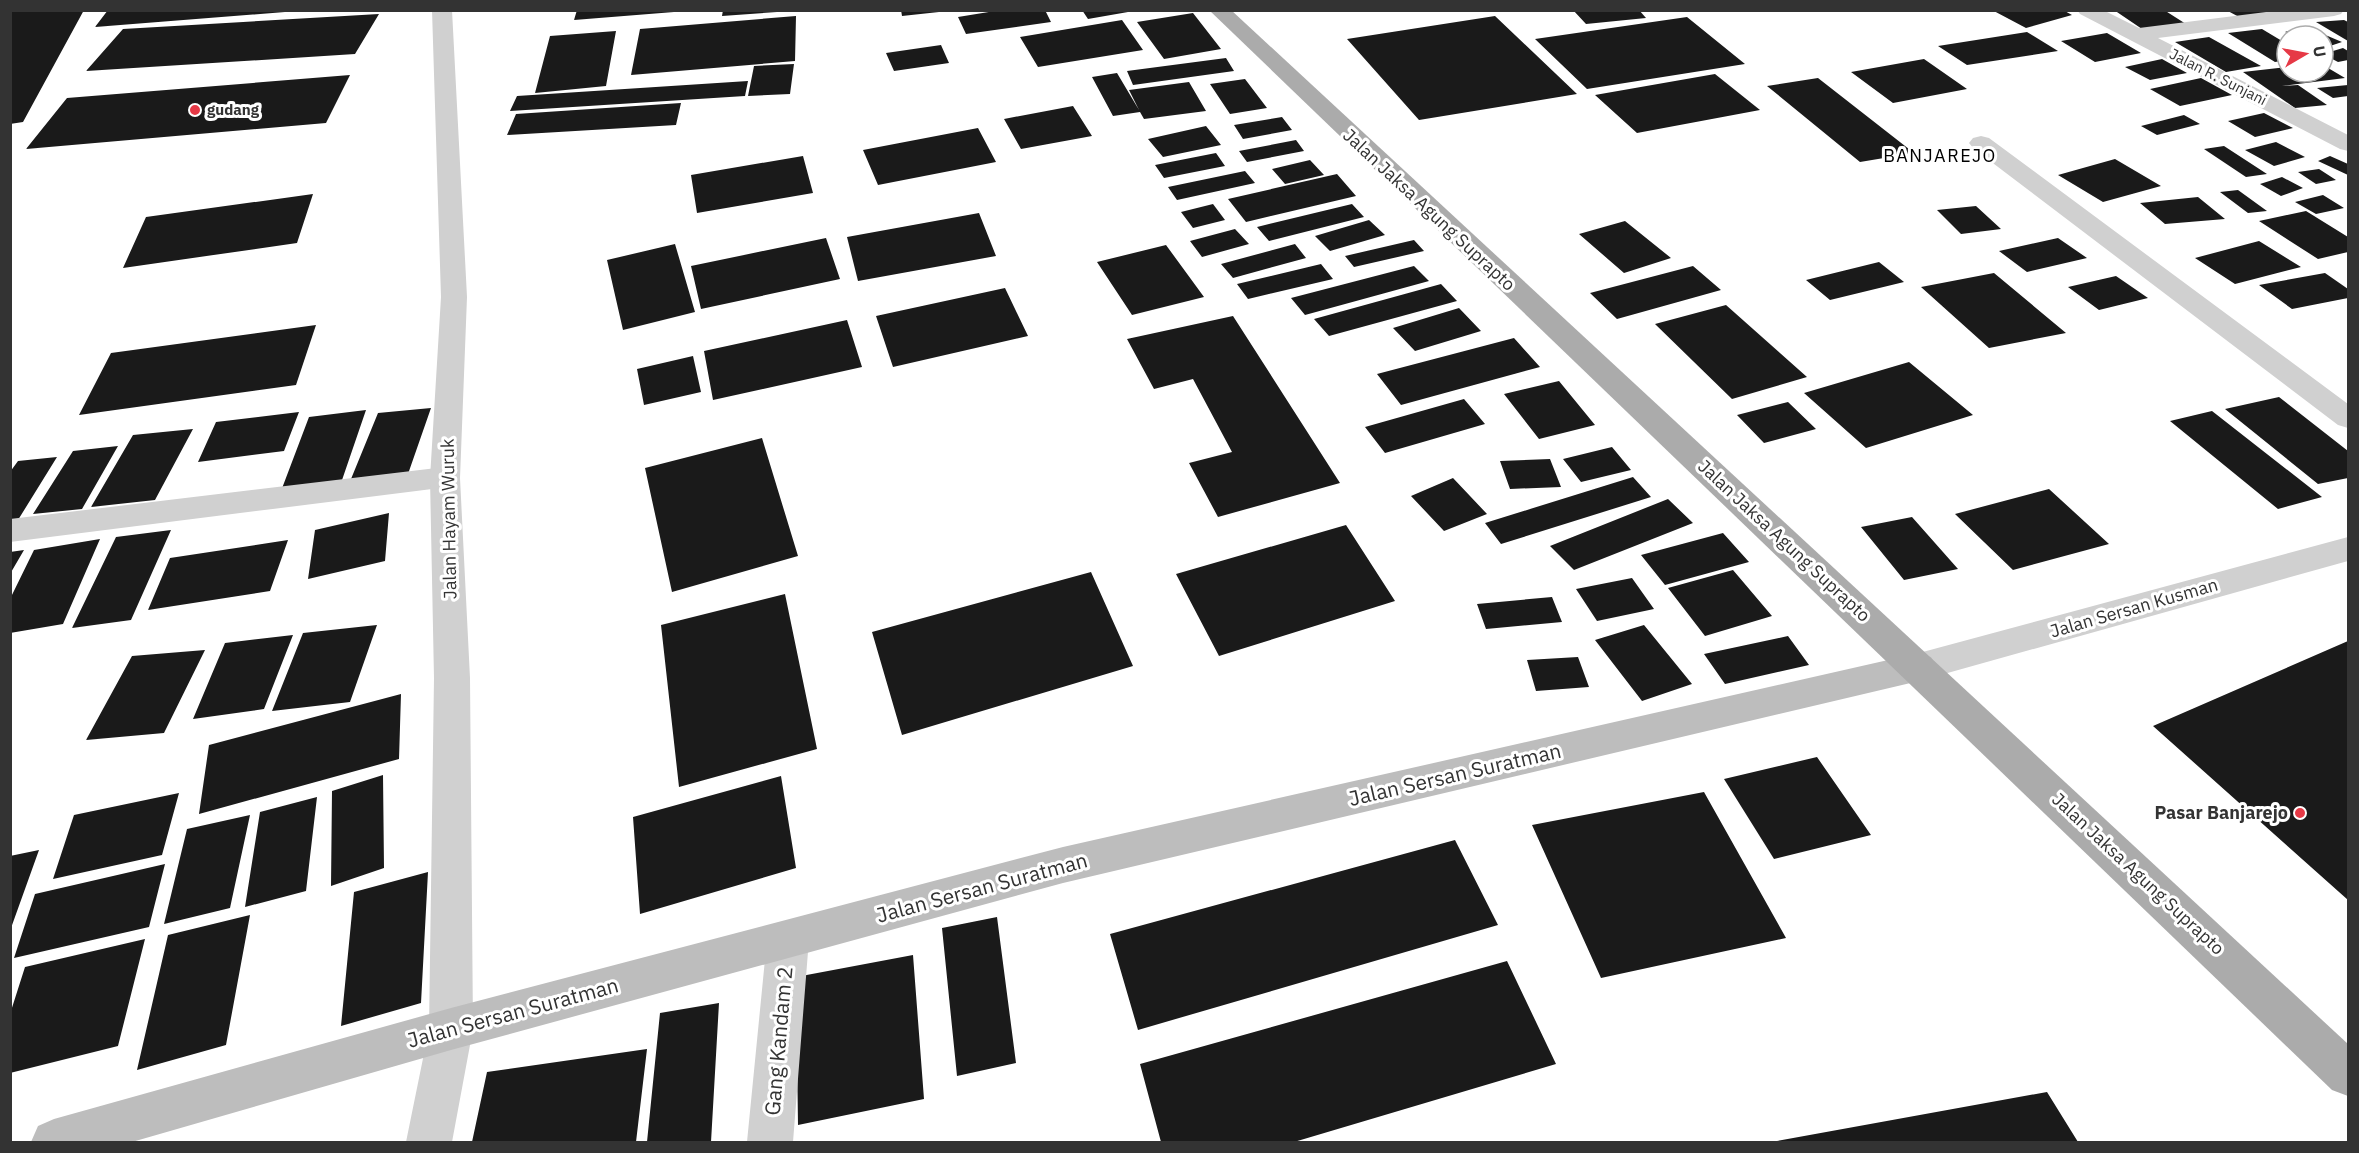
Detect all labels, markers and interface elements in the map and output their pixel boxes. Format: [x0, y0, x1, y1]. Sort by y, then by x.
north arrow [2275, 24, 2335, 84]
street label: Jalan R. Sunjani [2166, 44, 2270, 109]
text: U [2309, 44, 2331, 59]
place label: gudang [207, 100, 260, 119]
marker: gudang [188, 103, 202, 117]
street label: Jalan Jaksa Agung Suprapto [1338, 124, 1520, 296]
district label: BANJAREJO [1883, 144, 1997, 167]
street label: Jalan Hayam Wuruk [436, 438, 461, 600]
street label: Jalan Jaksa Agung Suprapto [1693, 455, 1875, 627]
street label: Jalan Sersan Kusman [2047, 573, 2220, 642]
street label: Jalan Sersan Suratman [1346, 736, 1564, 812]
street label: Jalan Jaksa Agung Suprapto [2047, 788, 2229, 960]
place label: Pasar Banjarejo [2154, 801, 2288, 824]
marker: Pasar Banjarejo [2293, 806, 2307, 820]
street label: Jalan Sersan Suratman [873, 845, 1090, 929]
street label: Gang Kandam 2 [758, 965, 798, 1116]
street label: Jalan Sersan Suratman [404, 970, 621, 1054]

